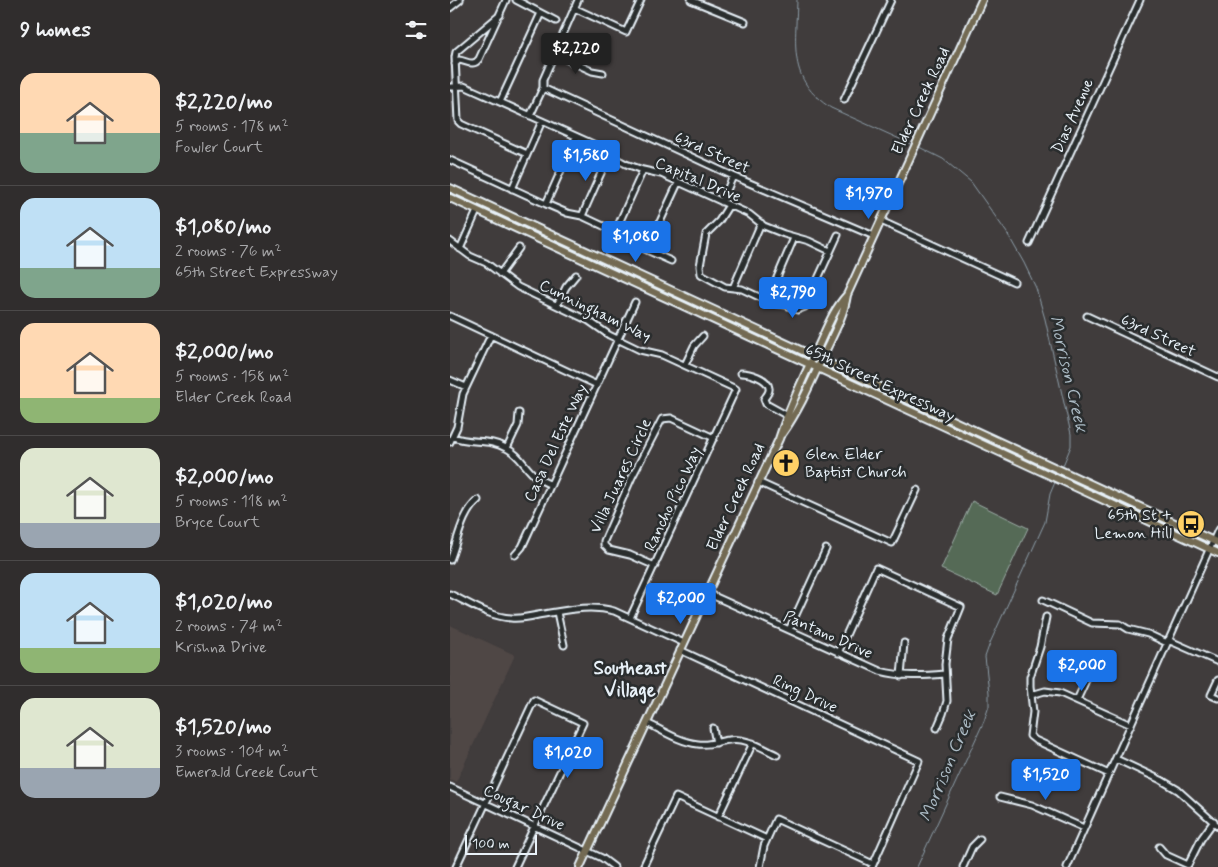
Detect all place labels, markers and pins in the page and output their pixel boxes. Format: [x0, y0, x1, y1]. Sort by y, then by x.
pin: $2,220 [535, 32, 617, 75]
pin: $1,580 [545, 140, 627, 182]
pin: $1,970 [828, 178, 910, 220]
pin: $1,080 [595, 220, 677, 263]
pin: $2,790 [752, 276, 834, 319]
place label: Glen Elder Baptist Church [805, 444, 907, 483]
church icon: Glen Elder Baptist Church [771, 448, 801, 478]
place label: 65th St + Lemon Hill [1094, 505, 1172, 544]
bus stop icon: 65th St + Lemon Hill [1176, 509, 1206, 539]
pin: $2,000 [640, 582, 722, 625]
pin: $2,000 [1041, 650, 1123, 692]
pin: $1,020 [527, 736, 609, 779]
pin: $1,520 [1005, 758, 1087, 801]

